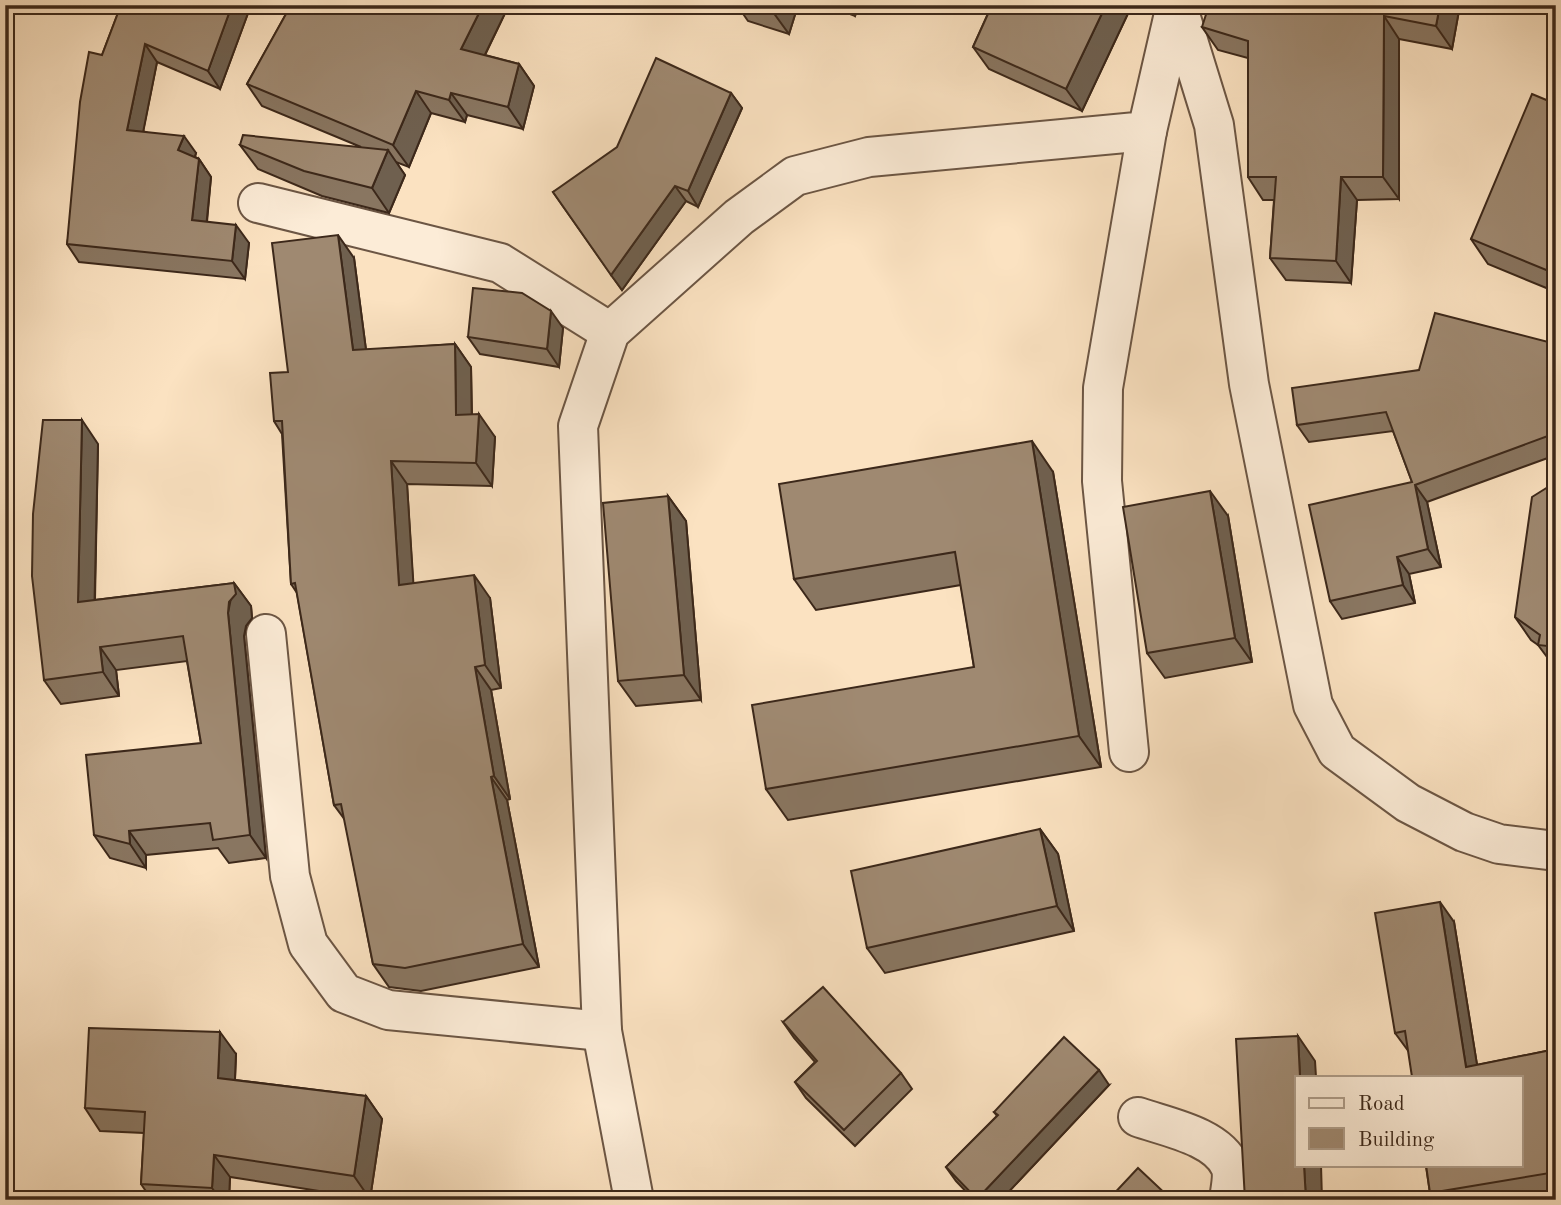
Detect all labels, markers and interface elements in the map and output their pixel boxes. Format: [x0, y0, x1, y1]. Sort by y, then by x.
legend [1295, 1076, 1522, 1166]
text: Road [1358, 1094, 1405, 1115]
text: Building [1358, 1130, 1435, 1151]

